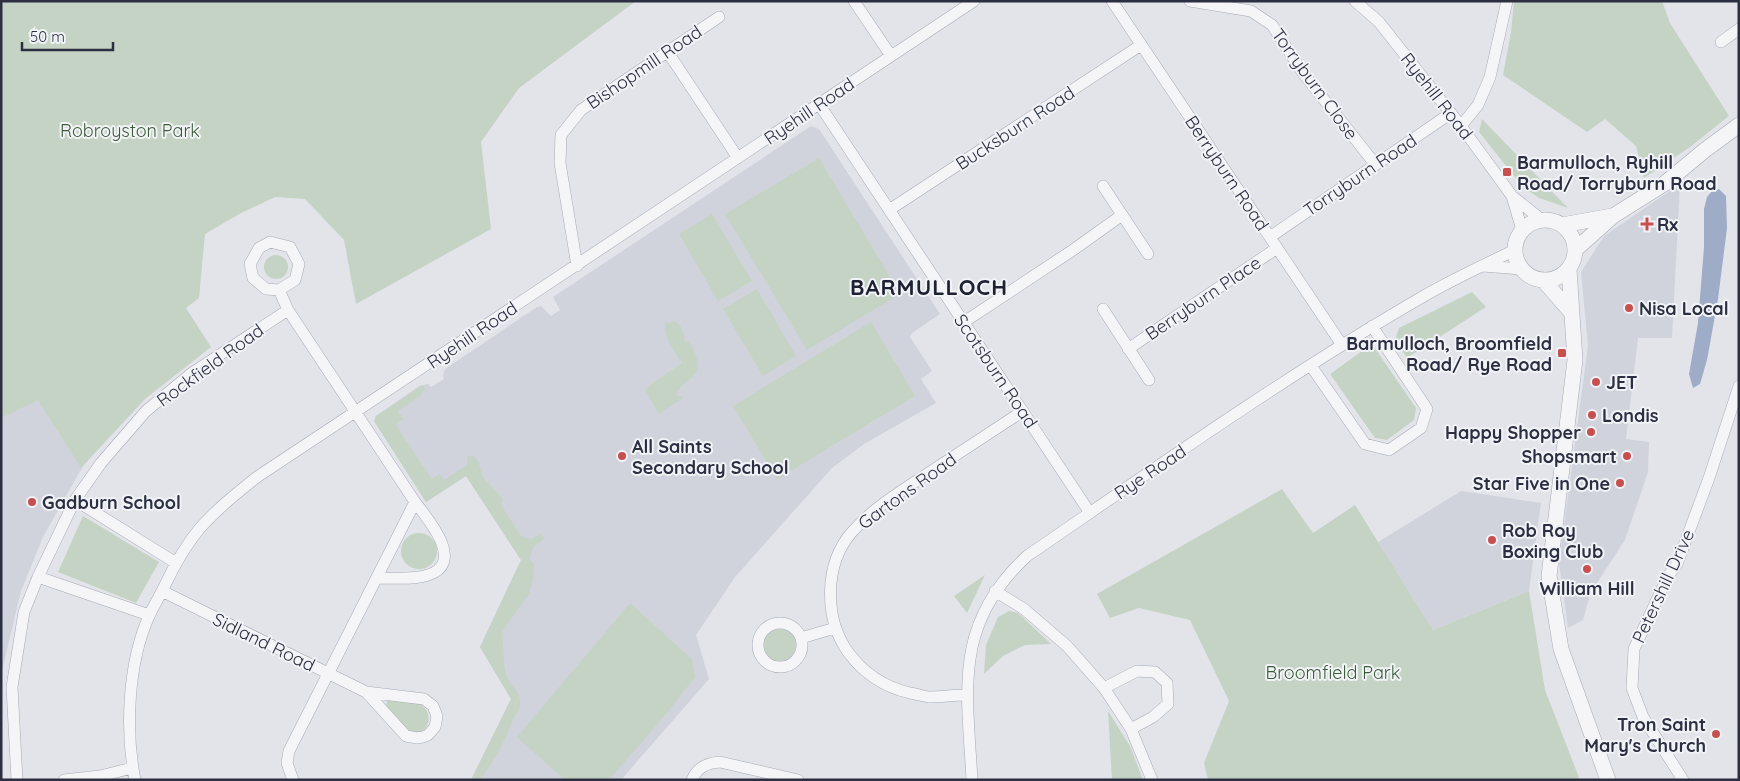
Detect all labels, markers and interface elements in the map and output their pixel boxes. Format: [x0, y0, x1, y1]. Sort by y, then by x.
scale bar [22, 20, 114, 52]
street label: Bishopmill Road [582, 20, 706, 114]
street label: Torryburn Close [1267, 24, 1363, 144]
text: 50 m [30, 27, 65, 46]
street label: Ryehill Road [1396, 48, 1478, 144]
street label: Ryehill Road [759, 72, 859, 150]
street label: Bucksburn Road [951, 81, 1079, 175]
street label: Berryburn Road [1180, 111, 1274, 235]
park label: Robroyston Park [60, 119, 200, 142]
street label: Torryburn Road [1299, 129, 1421, 221]
place label: Barmulloch, Ryhill Road/ Torryburn Road [1517, 151, 1716, 195]
marker: Barmulloch, Ryhill Road/ Torryburn Road [1501, 166, 1513, 178]
place label: Rx [1657, 213, 1678, 236]
marker: Rx [1641, 218, 1653, 230]
street label: Berryburn Place [1141, 251, 1265, 345]
district label: BARMULLOCH [850, 273, 1008, 301]
street label: Ryehill Road [422, 296, 522, 374]
place label: Nisa Local [1639, 297, 1729, 320]
marker: Nisa Local [1623, 302, 1635, 314]
street label: Scotsburn Road [949, 309, 1043, 433]
street label: Rockfield Road [152, 318, 268, 412]
place label: Barmulloch, Broomfield Road/ Rye Road [1346, 332, 1552, 376]
marker: Barmulloch, Broomfield Road/ Rye Road [1556, 347, 1568, 359]
place label: JET [1606, 371, 1638, 394]
marker: JET [1590, 376, 1602, 388]
place label: Londis [1602, 404, 1659, 427]
marker: Londis [1586, 409, 1598, 421]
place label: Happy Shopper [1445, 421, 1581, 444]
marker: Happy Shopper [1585, 426, 1597, 438]
place label: All Saints Secondary School [632, 435, 789, 479]
street label: Rye Road [1110, 440, 1190, 504]
place label: Shopsmart [1521, 445, 1617, 468]
street label: Gartons Road [853, 448, 961, 534]
marker: All Saints Secondary School [616, 450, 628, 462]
marker: Shopsmart [1621, 450, 1633, 462]
place label: Star Five in One [1473, 472, 1610, 495]
marker: Star Five in One [1614, 477, 1626, 489]
place label: Gadburn School [42, 491, 181, 514]
marker: Gadburn School [26, 496, 38, 508]
place label: Rob Roy Boxing Club [1502, 519, 1603, 563]
street label: Petershill Drive [1627, 525, 1699, 647]
marker: Rob Roy Boxing Club [1486, 534, 1498, 546]
marker: William Hill [1581, 563, 1593, 575]
place label: William Hill [1539, 577, 1635, 600]
street label: Sidland Road [209, 607, 319, 677]
park label: Broomfield Park [1266, 661, 1400, 684]
place label: Tron Saint Mary's Church [1584, 713, 1706, 757]
marker: Tron Saint Mary's Church [1710, 728, 1722, 740]

